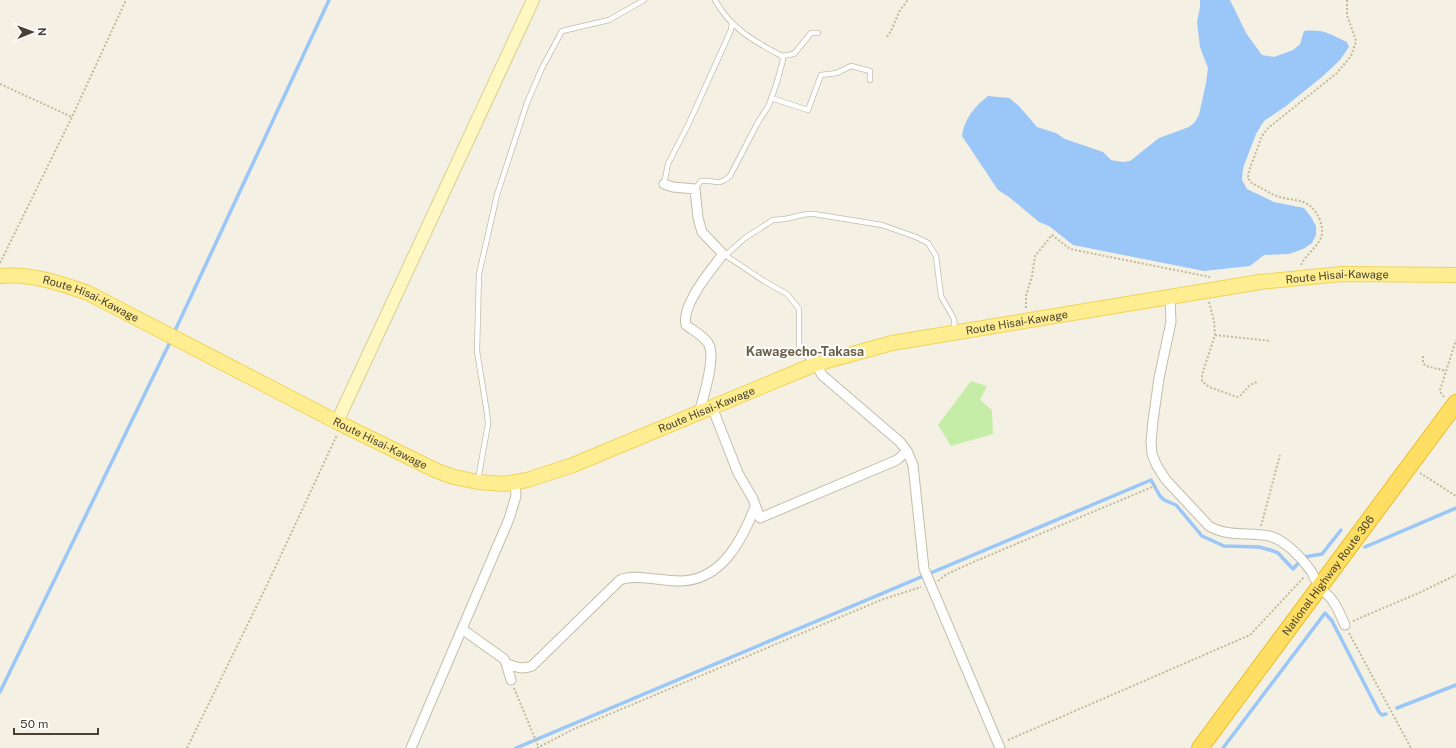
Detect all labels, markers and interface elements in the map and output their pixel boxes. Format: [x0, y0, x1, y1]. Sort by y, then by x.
north arrow [12, 12, 52, 52]
text: N [36, 27, 48, 36]
street label: Route Hisai-Kawage [1285, 268, 1389, 285]
street label: Route Hisai-Kawage [42, 273, 141, 324]
street label: Route Hisai-Kawage [965, 308, 1069, 337]
district label: Kawagecho-Takasa [746, 344, 864, 359]
street label: Route Hisai-Kawage [656, 384, 756, 435]
street label: Route Hisai-Kawage [331, 415, 429, 471]
street label: National Highway Route 306 [1280, 513, 1377, 638]
scale bar [14, 710, 98, 736]
text: 50 m [20, 717, 48, 731]

